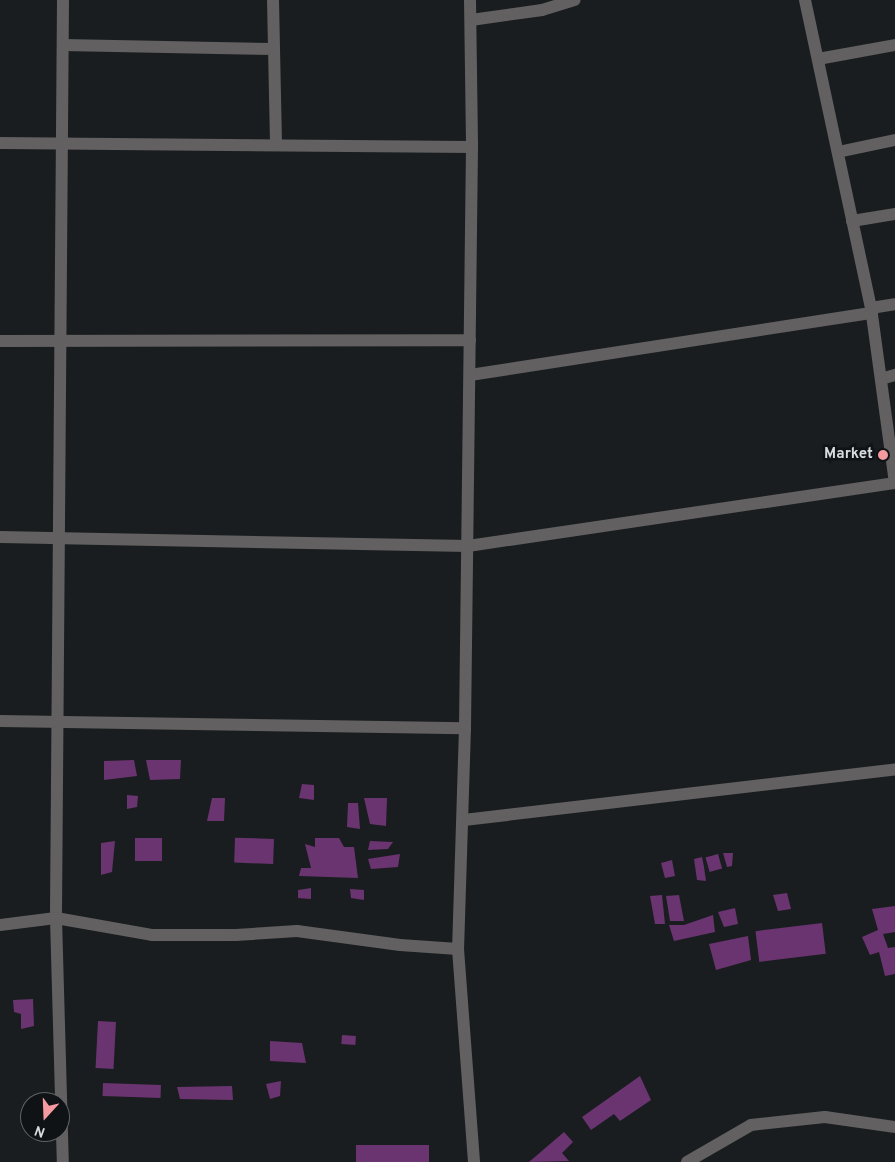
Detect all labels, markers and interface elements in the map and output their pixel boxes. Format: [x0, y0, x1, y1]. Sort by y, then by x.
place label: Market [824, 446, 873, 464]
marker: Market [877, 449, 889, 461]
north arrow [20, 1092, 70, 1142]
text: N [32, 1121, 48, 1140]

